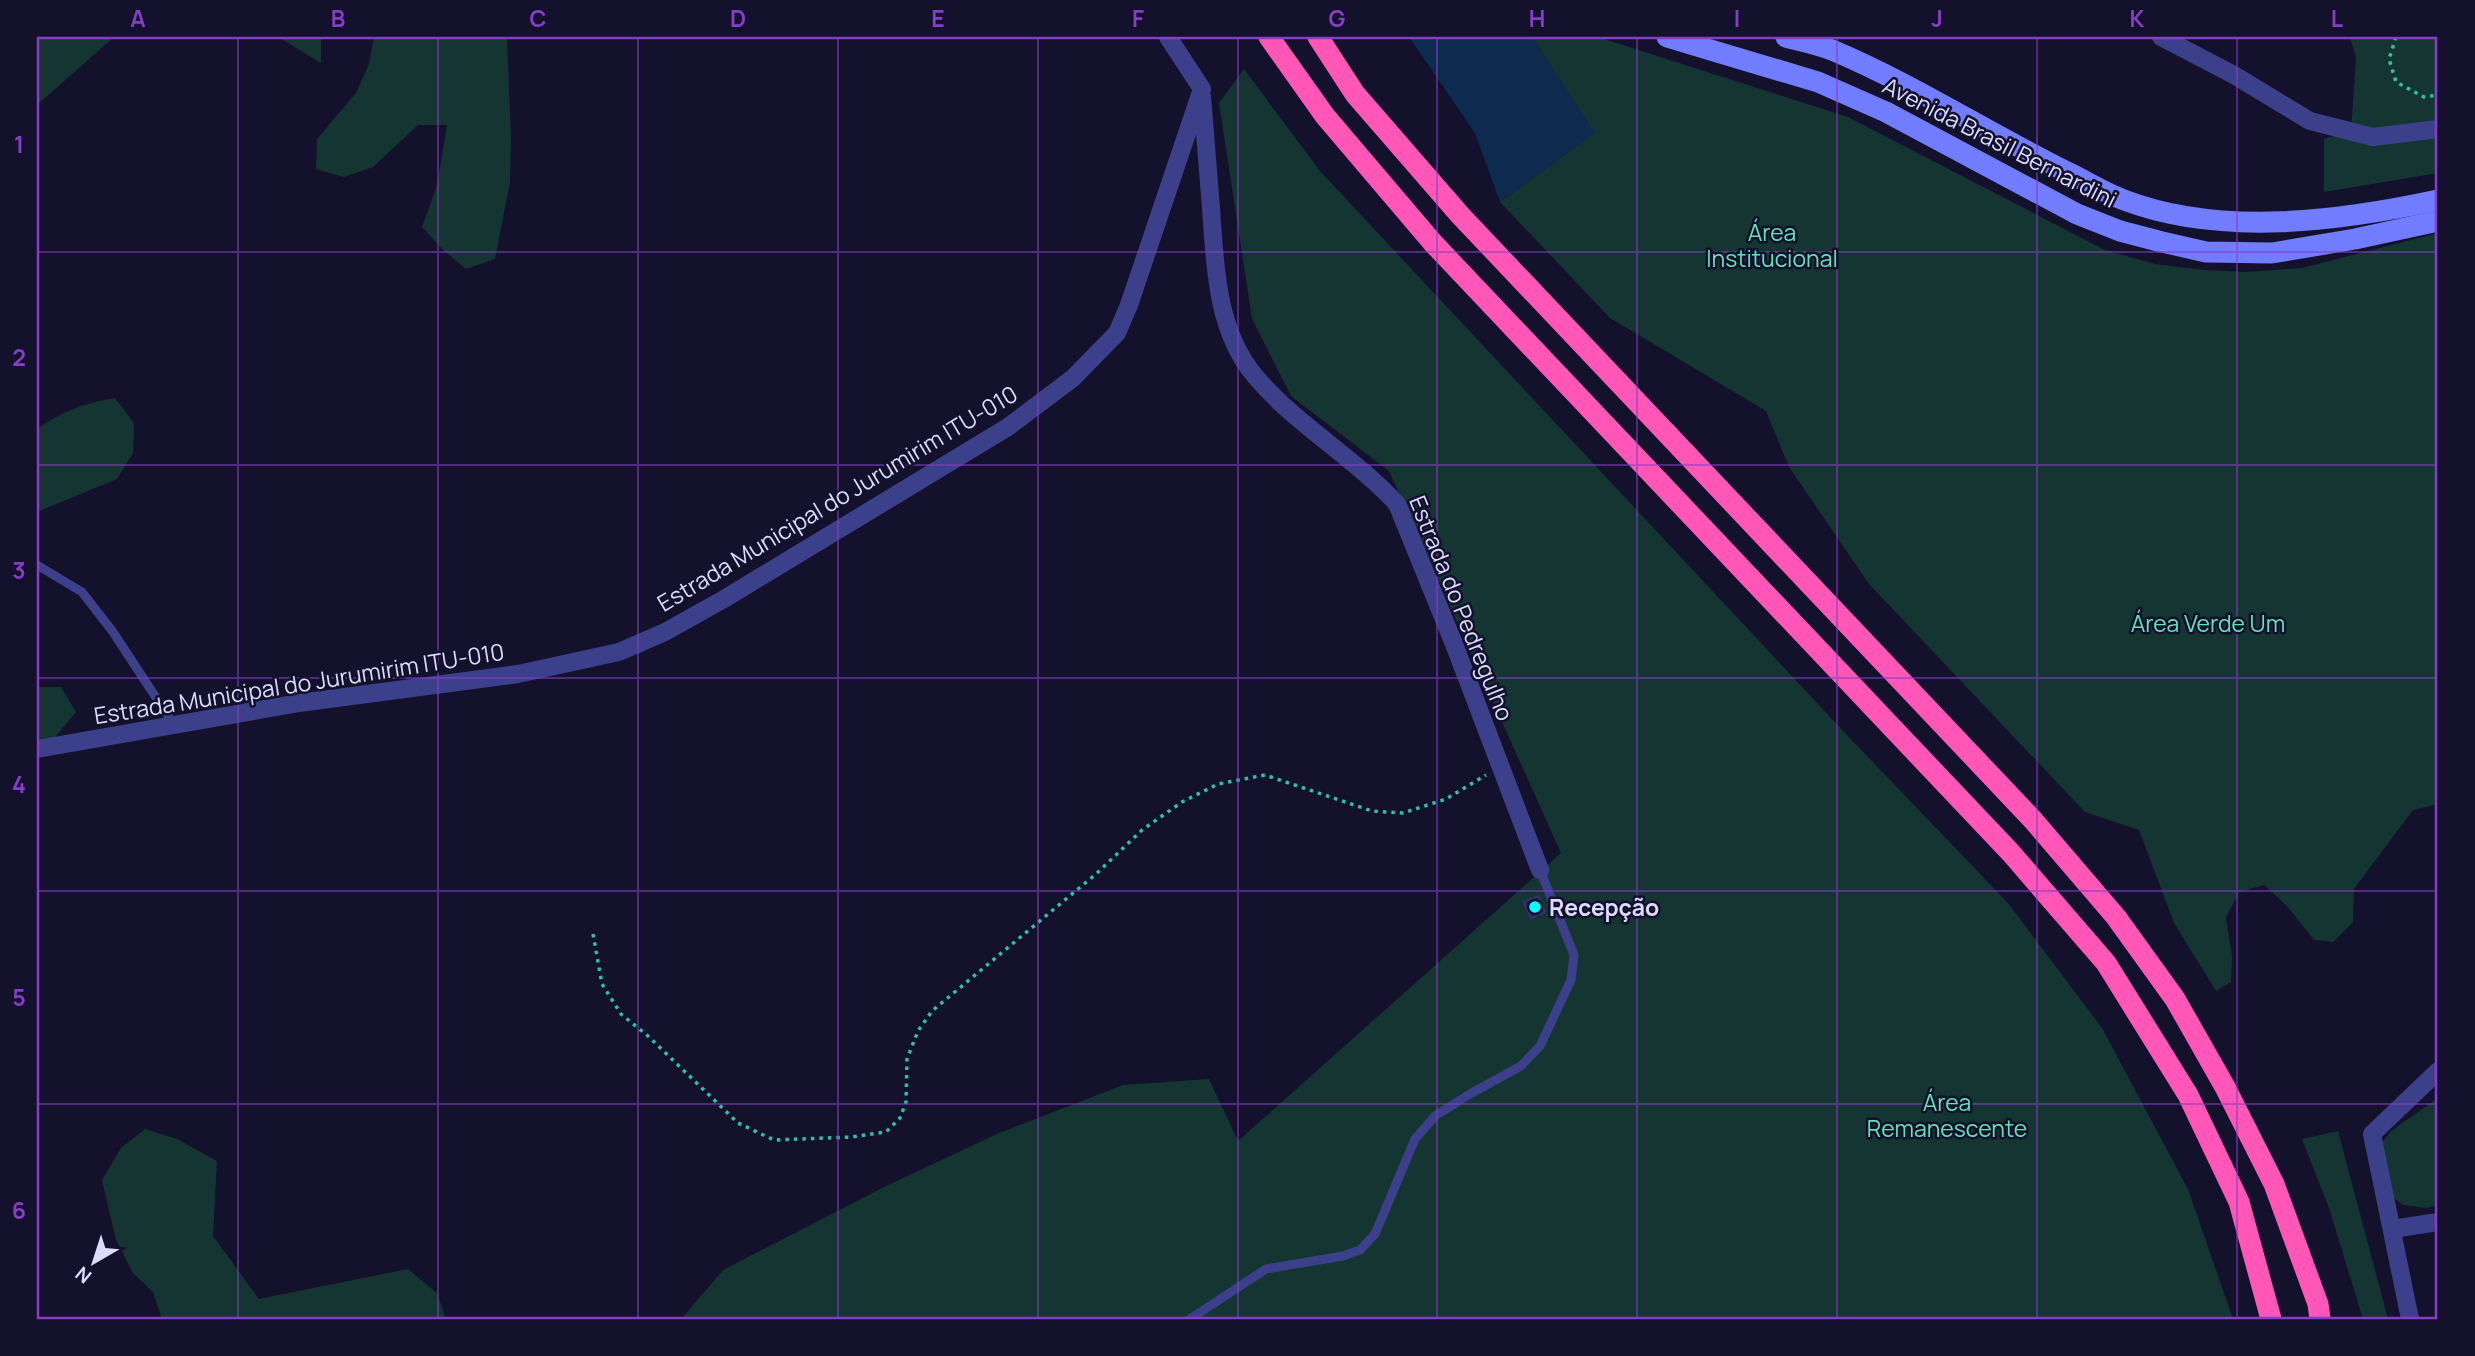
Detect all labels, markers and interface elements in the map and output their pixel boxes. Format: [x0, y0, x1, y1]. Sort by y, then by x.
text: A [130, 2, 146, 34]
text: B [331, 2, 345, 34]
text: C [530, 2, 547, 34]
text: D [730, 2, 746, 34]
text: E [931, 2, 945, 34]
text: F [1132, 2, 1144, 34]
text: G [1329, 2, 1346, 34]
text: H [1529, 2, 1545, 34]
text: I [1734, 2, 1740, 34]
text: J [1931, 2, 1943, 34]
text: K [2130, 2, 2145, 34]
text: L [2331, 2, 2343, 34]
street label: Avenida Brasil Bernardini [1878, 69, 2122, 215]
text: 1 [14, 128, 24, 160]
park label: Área Institucional [1706, 216, 1838, 274]
text: 2 [12, 341, 26, 373]
street label: Estrada Municipal do Jurumirim ITU-010 [651, 377, 1023, 619]
street label: Estrada do Pedregulho [1402, 491, 1522, 725]
text: 3 [12, 554, 26, 586]
park label: Área Verde Um [2131, 607, 2285, 639]
street label: Estrada Municipal do Jurumirim ITU-010 [92, 635, 506, 731]
text: 4 [12, 768, 26, 800]
place label: Recepção [1549, 891, 1659, 923]
marker: Recepção [1527, 899, 1543, 915]
text: 5 [12, 981, 26, 1013]
park label: Área Remanescente [1867, 1086, 2027, 1144]
text: 6 [12, 1194, 26, 1226]
north arrow [60, 1226, 130, 1296]
text: N [70, 1261, 97, 1290]

